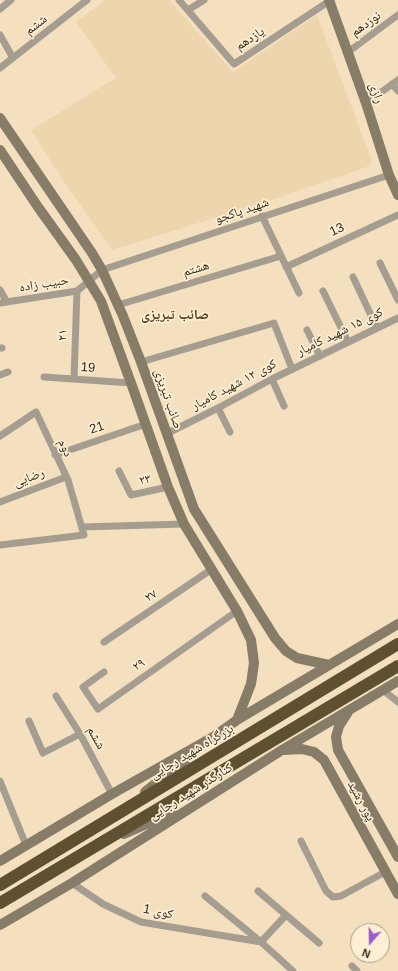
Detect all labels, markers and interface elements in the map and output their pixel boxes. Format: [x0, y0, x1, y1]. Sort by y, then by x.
street label: نوزدهم [348, 8, 384, 40]
street label: ششم [22, 11, 50, 39]
street label: یازدهم [232, 24, 268, 54]
street label: رازی [365, 80, 387, 106]
street label: شهید پاکجو [213, 195, 271, 227]
street label: 13 [327, 220, 347, 240]
street label: هشتم [181, 258, 211, 280]
street label: حبیب زاده [18, 272, 70, 296]
street label: کوی ۱۵ شهید کامیار [294, 304, 386, 360]
district label: صائب تبریزی [141, 307, 209, 323]
street label: ۲۱ [55, 329, 71, 341]
street label: کوی ۱۲ شهید کامیار [189, 356, 279, 414]
street label: 19 [80, 360, 96, 376]
street label: صائب تبریزی [150, 367, 186, 431]
street label: 21 [88, 418, 106, 438]
street label: دوم [54, 437, 76, 459]
street label: رضایی [11, 465, 47, 491]
street label: ۲۳ [138, 471, 152, 489]
street label: ۲۷ [142, 586, 160, 606]
street label: ۲۹ [130, 655, 148, 675]
street label: بزرگراه شهید رجایی [148, 721, 236, 783]
street label: ششم [83, 724, 109, 752]
street label: کنارگذر شهید رجایی [146, 760, 236, 824]
street label: پور رشید [344, 778, 378, 824]
street label: کوی 1 [142, 901, 174, 923]
north arrow [350, 923, 390, 963]
text: N [360, 946, 372, 960]

